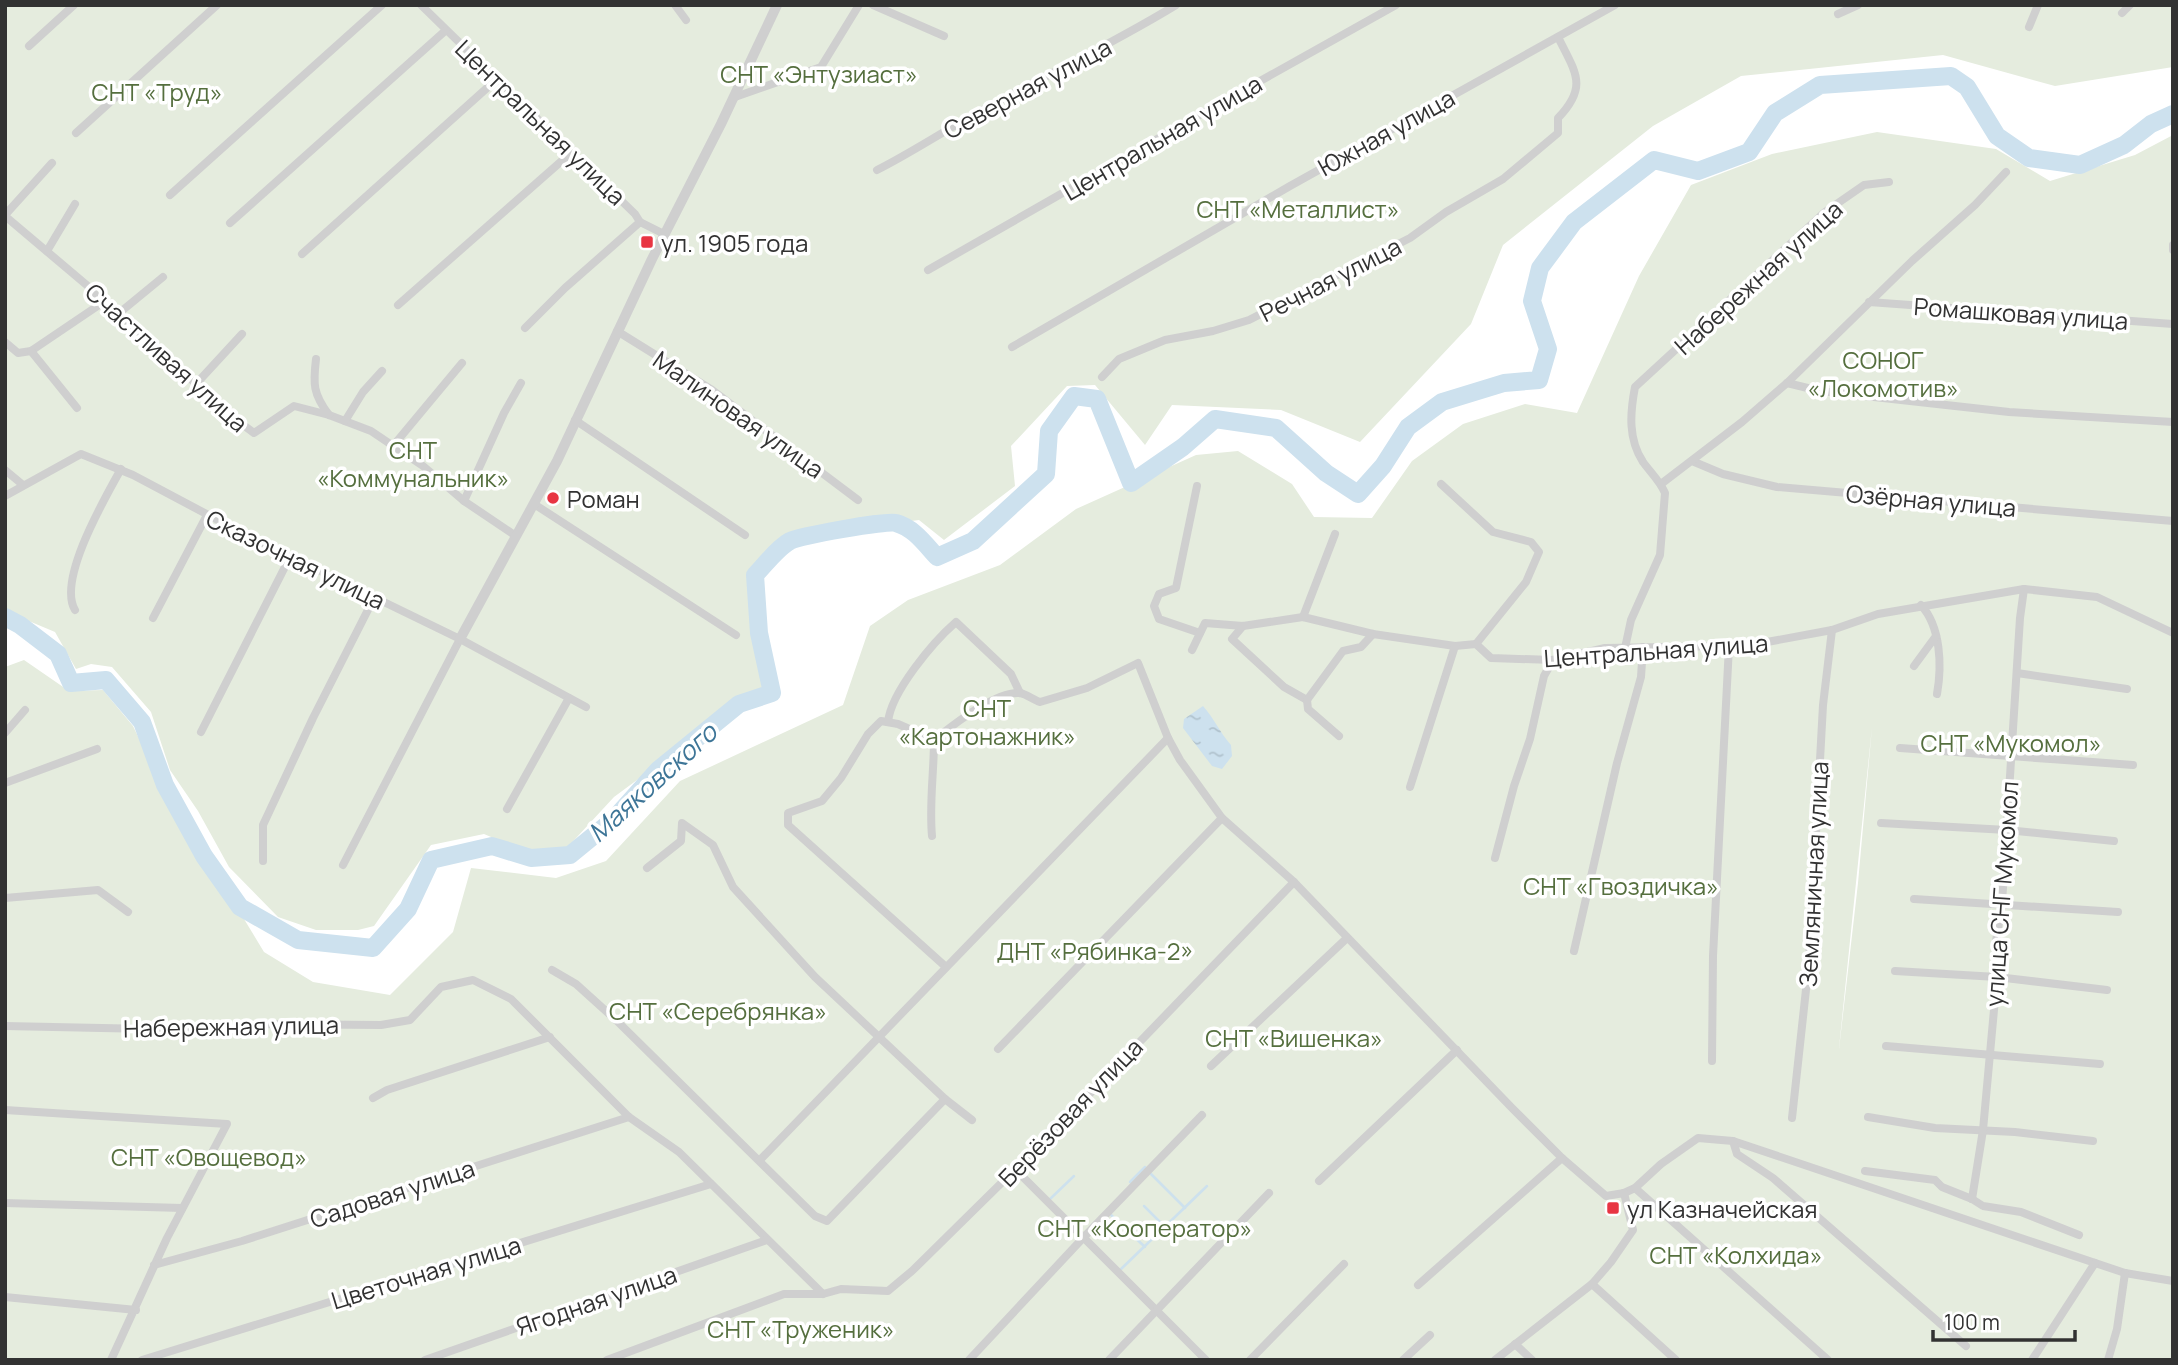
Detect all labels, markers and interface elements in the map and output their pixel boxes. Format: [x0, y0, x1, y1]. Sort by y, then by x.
street label: Северная улица [937, 30, 1117, 146]
street label: Центральная улица [449, 32, 633, 212]
park label: СНТ «Энтузиаст» [720, 57, 918, 90]
street label: Центральная улица [1056, 67, 1268, 207]
park label: СНТ «Труд» [91, 75, 223, 108]
street label: Южная улица [1312, 81, 1460, 183]
park label: СНТ «Металлист» [1196, 192, 1400, 225]
street label: Набережная улица [1667, 193, 1849, 361]
place label: ул. 1905 года [661, 226, 808, 259]
street label: Речная улица [1253, 229, 1407, 329]
marker: ул. 1905 года [639, 234, 655, 250]
street label: Счастливая улица [79, 275, 255, 439]
street label: Ромашковая улица [1913, 289, 2129, 337]
street label: Малиновая улица [647, 343, 831, 485]
park label: СОНОГ «Локомотив» [1807, 343, 1959, 404]
park label: СНТ «Коммунальник» [317, 433, 509, 494]
street label: Озёрная улица [1845, 476, 2017, 524]
place label: Роман [567, 482, 640, 515]
marker: Роман [545, 490, 561, 506]
street label: Сказочная улица [201, 501, 391, 617]
street label: Центральная улица [1543, 626, 1769, 674]
park label: СНТ «Картонажник» [898, 691, 1076, 752]
water label: Маяковского [580, 713, 726, 850]
park label: СНТ «Мукомол» [1921, 726, 2102, 759]
street label: Земляничная улица [1791, 760, 1835, 988]
street label: улица СНГ Мукомол [1977, 780, 2025, 1008]
park label: СНТ «Гвоздичка» [1523, 869, 1719, 902]
park label: ДНТ «Рябинка-2» [997, 934, 1193, 967]
park label: СНТ «Серебрянка» [609, 994, 827, 1027]
street label: Набережная улица [123, 1008, 339, 1044]
park label: СНТ «Вишенка» [1205, 1021, 1383, 1054]
street label: Берёзовая улица [991, 1031, 1149, 1193]
park label: СНТ «Овощевод» [111, 1140, 307, 1173]
street label: Садовая улица [306, 1151, 478, 1235]
place label: ул Казначейская [1627, 1192, 1818, 1225]
marker: ул Казначейская [1605, 1200, 1621, 1216]
park label: СНТ «Кооператор» [1038, 1211, 1252, 1244]
street label: Цветочная улица [327, 1228, 525, 1316]
park label: СНТ «Колхида» [1650, 1238, 1823, 1271]
street label: Ягодная улица [511, 1257, 681, 1343]
scale bar [1933, 1298, 2075, 1342]
text: 100 m [1944, 1308, 2000, 1336]
park label: СНТ «Труженик» [707, 1312, 895, 1345]

